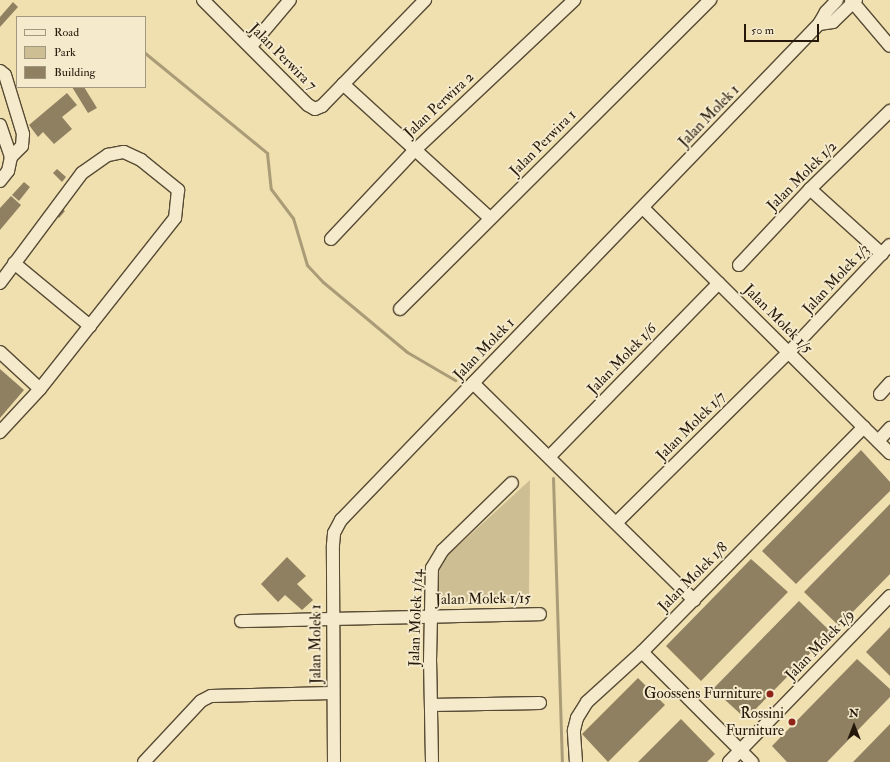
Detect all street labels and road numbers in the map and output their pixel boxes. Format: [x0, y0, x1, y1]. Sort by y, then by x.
street label: Jalan Perwira 7 [245, 19, 321, 95]
street label: Jalan Perwira 2 [400, 68, 478, 142]
street label: Jalan Molek 1 [675, 81, 743, 151]
street label: Jalan Perwira 1 [506, 106, 580, 180]
street label: Jalan Molek 1/2 [763, 137, 841, 215]
street label: Jalan Molek 1/3 [799, 240, 873, 318]
street label: Jalan Molek 1/5 [740, 281, 816, 357]
street label: Jalan Molek 1 [450, 314, 518, 384]
street label: Jalan Molek 1/6 [584, 320, 660, 398]
street label: Jalan Molek 1/7 [653, 388, 729, 464]
street label: Jalan Molek 1/8 [654, 538, 732, 616]
street label: Jalan Molek 1/14 [405, 569, 427, 667]
street label: Jalan Molek 1/15 [435, 589, 531, 609]
street label: Jalan Molek 1 [307, 604, 325, 684]
street label: Jalan Molek 1/9 [782, 606, 858, 684]

